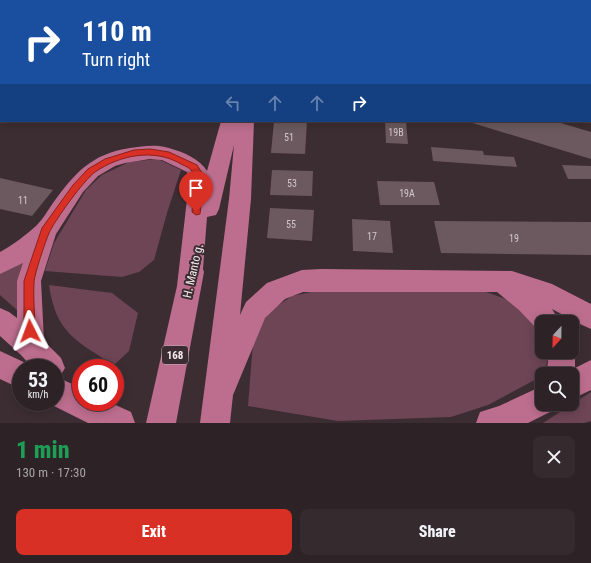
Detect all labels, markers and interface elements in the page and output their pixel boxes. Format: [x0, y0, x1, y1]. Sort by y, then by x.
text: 110 m [82, 15, 152, 48]
icon: right [16, 16, 68, 68]
text: Turn right [82, 49, 150, 70]
icon: left [222, 92, 244, 114]
icon: ahead [264, 92, 286, 114]
icon: ahead [306, 92, 328, 114]
icon: right [348, 92, 370, 114]
house number: 19B [388, 127, 404, 138]
house number: 51 [284, 132, 294, 143]
pin [179, 171, 213, 212]
icon: arrive [185, 177, 207, 199]
house number: 53 [287, 178, 297, 189]
house number: 19A [399, 188, 415, 199]
house number: 11 [18, 195, 28, 206]
house number: 55 [286, 219, 296, 230]
house number: 17 [367, 231, 377, 242]
house number: 19 [509, 233, 519, 244]
street label: H. Manto g. [180, 242, 206, 300]
position arrow [9, 310, 51, 352]
north arrow [535, 315, 579, 359]
map controls [535, 315, 579, 411]
road number: 168 [162, 346, 188, 364]
speed limit sign: 60 [72, 359, 124, 411]
button: search [535, 367, 579, 411]
text: 53 [28, 368, 48, 392]
text: km/h [28, 389, 48, 400]
text: 1 min [16, 436, 70, 464]
button: close [533, 436, 575, 478]
text: 130 m · 17:30 [16, 465, 86, 480]
button: Exit [16, 509, 292, 555]
button: Share [300, 509, 575, 555]

